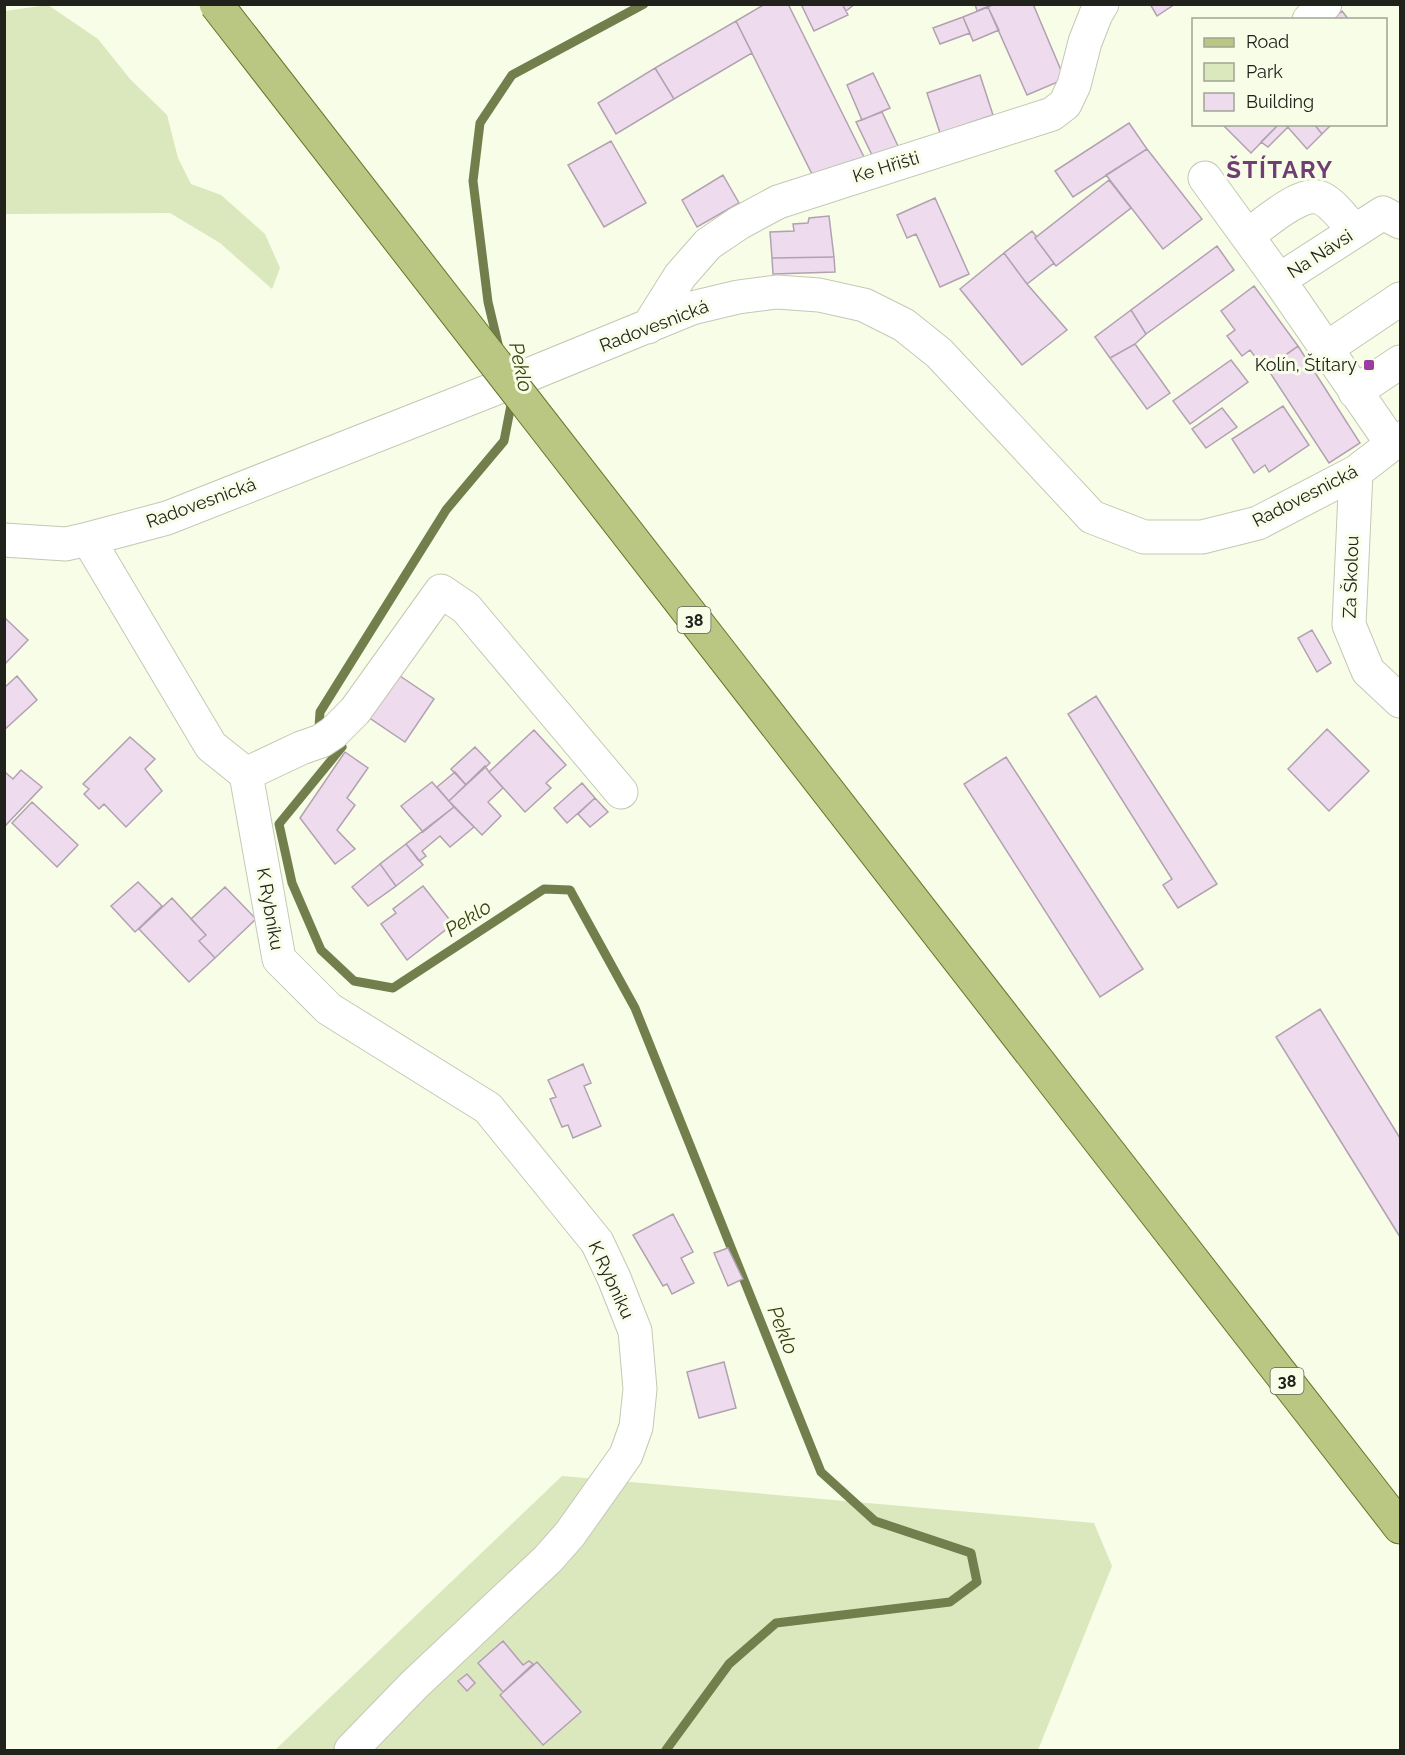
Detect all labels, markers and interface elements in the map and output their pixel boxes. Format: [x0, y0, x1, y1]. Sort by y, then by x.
legend [1192, 18, 1387, 126]
text: Road [1246, 31, 1289, 52]
text: Park [1246, 61, 1283, 82]
text: Building [1246, 91, 1314, 112]
street label: Ke Hřišti [850, 146, 922, 187]
district label: ŠTÍTARY [1226, 155, 1334, 184]
street label: Na Návsi [1283, 225, 1356, 282]
street label: Radovesnická [596, 295, 711, 356]
water label: Peklo [504, 340, 538, 394]
place label: Kolín, Štítary [1255, 353, 1357, 375]
marker: Kolín, Štítary [1362, 358, 1376, 372]
street label: Radovesnická [1249, 460, 1361, 531]
street label: Radovesnická [143, 473, 259, 532]
street label: Za Školou [1338, 535, 1362, 619]
road number: 38 [678, 607, 710, 633]
street label: K Rybníku [253, 866, 288, 952]
water label: Peklo [441, 894, 495, 942]
street label: K Rybníku [584, 1238, 639, 1322]
water label: Peklo [763, 1302, 803, 1358]
road number: 38 [1270, 1368, 1304, 1394]

